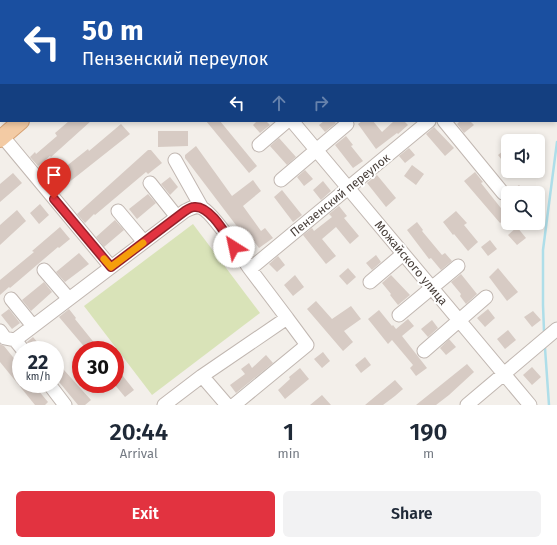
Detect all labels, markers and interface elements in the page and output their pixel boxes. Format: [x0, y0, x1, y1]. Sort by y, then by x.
text: 50 m [82, 14, 144, 47]
icon: left [16, 16, 68, 68]
text: Пензенский переулок [82, 48, 268, 70]
icon: left [226, 92, 248, 114]
icon: ahead [268, 92, 290, 114]
icon: right [310, 92, 332, 114]
map controls [501, 134, 545, 230]
button: sound [501, 134, 545, 178]
street label: Пензенский переулок [287, 150, 393, 239]
pin [37, 158, 71, 199]
icon: arrive [43, 164, 65, 186]
button: search [501, 186, 545, 230]
street label: Можайского улица [372, 218, 450, 308]
position arrow [213, 226, 255, 268]
speed limit sign: 30 [72, 341, 124, 393]
text: 22 [28, 350, 48, 374]
text: km/h [26, 371, 50, 383]
text: 20:44 [109, 418, 168, 446]
text: 1 [283, 418, 294, 446]
text: 190 [409, 418, 448, 446]
text: Arrival [120, 446, 158, 461]
text: min [278, 446, 300, 461]
text: m [423, 446, 434, 461]
button: Exit [16, 491, 275, 537]
button: Share [283, 491, 541, 537]

